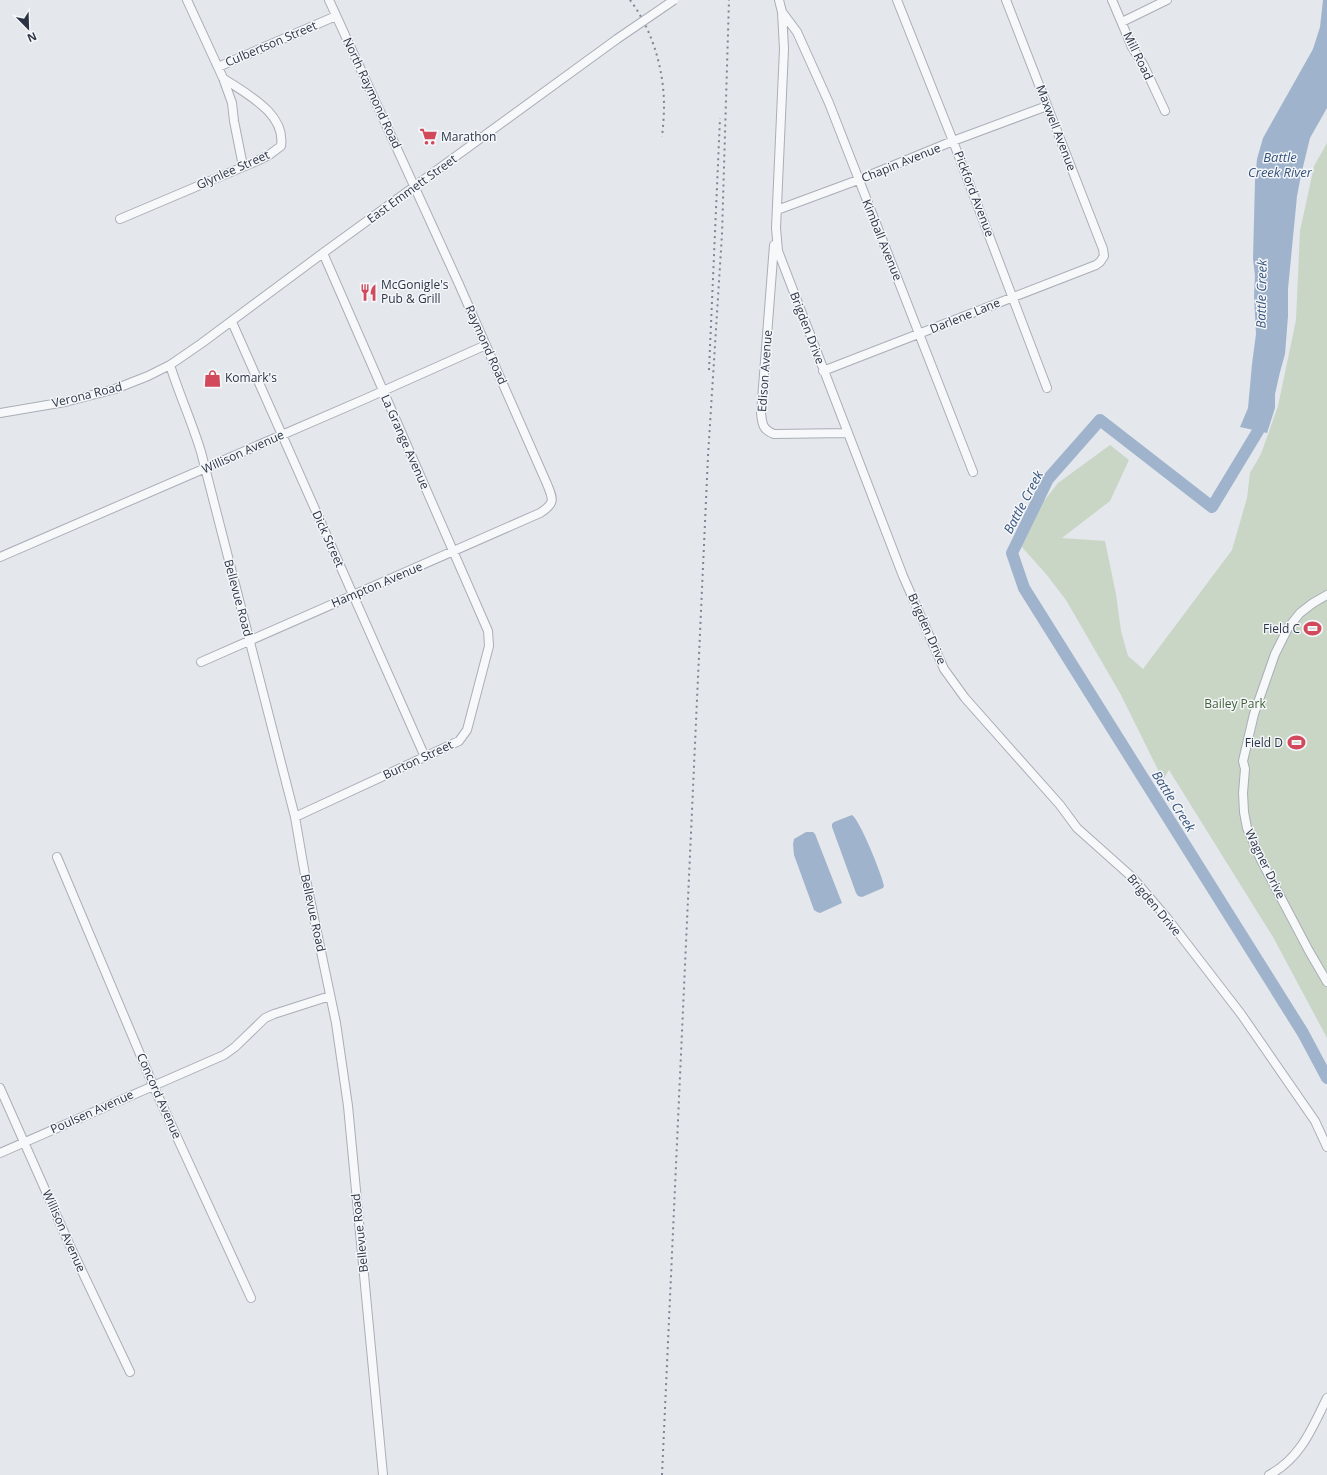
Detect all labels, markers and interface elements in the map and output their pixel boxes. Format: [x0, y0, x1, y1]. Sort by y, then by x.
north arrow [8, 8, 48, 48]
street label: Culbertson Street [222, 17, 319, 71]
text: N [25, 29, 39, 46]
street label: Mill Road [1119, 29, 1157, 83]
street label: North Raymond Road [339, 34, 406, 151]
street label: Maxwell Avenue [1032, 82, 1081, 173]
supermarket icon: Marathon [418, 127, 438, 147]
place label: Marathon [441, 128, 496, 145]
street label: Chapin Avenue [859, 139, 943, 186]
street label: Glynlee Street [194, 146, 272, 193]
street label: Pickford Avenue [950, 148, 999, 239]
water label: Battle Creek River [1248, 148, 1313, 181]
street label: East Emmett Street [363, 150, 460, 227]
street label: Kimball Avenue [858, 197, 907, 283]
water label: Battle Creek [1251, 259, 1271, 329]
place label: McGonigle's Pub & Grill [381, 276, 449, 307]
restaurant icon: McGonigle's Pub & Grill [358, 282, 378, 302]
street label: Brigden Drive [786, 289, 829, 367]
street label: Darlene Lane [927, 294, 1003, 337]
street label: Raymond Road [461, 303, 511, 387]
street label: Edison Avenue [753, 329, 776, 413]
shop icon: Komark's [202, 368, 222, 388]
place label: Komark's [225, 369, 277, 386]
street label: Verona Road [50, 378, 124, 411]
street label: La Grange Avenue [377, 392, 434, 492]
street label: Willison Avenue [199, 426, 287, 477]
water label: Battle Creek [999, 467, 1047, 537]
street label: Dick Street [308, 508, 349, 570]
street label: Bellevue Road [220, 557, 257, 638]
street label: Hampton Avenue [329, 558, 425, 611]
street label: Brigden Drive [904, 591, 951, 667]
sports icon: Field C [1303, 619, 1323, 639]
place label: Field C [1263, 620, 1300, 637]
park label: Bailey Park [1204, 695, 1266, 712]
sports icon: Field D [1286, 733, 1306, 753]
place label: Field D [1245, 734, 1283, 751]
street label: Burton Street [380, 736, 456, 783]
water label: Battle Creek [1148, 767, 1200, 836]
street label: Wagner Drive [1241, 826, 1290, 902]
street label: Brigden Drive [1123, 870, 1186, 939]
street label: Bellevue Road [297, 872, 330, 953]
street label: Concord Avenue [133, 1050, 186, 1142]
street label: Poulsen Avenue [47, 1085, 136, 1138]
street label: Willison Avenue [39, 1187, 90, 1275]
street label: Bellevue Road [347, 1193, 372, 1273]

